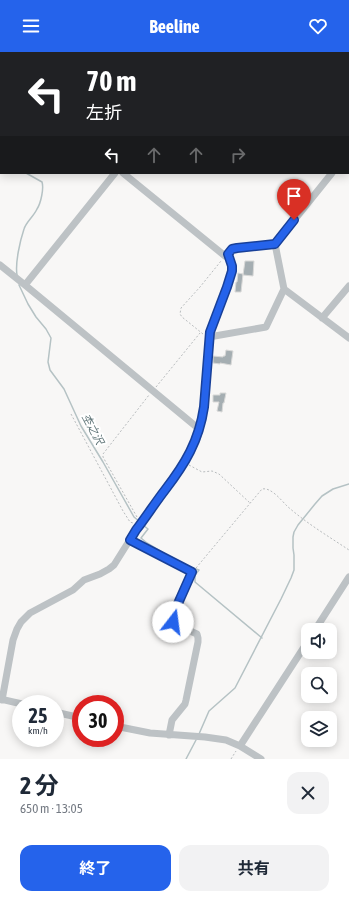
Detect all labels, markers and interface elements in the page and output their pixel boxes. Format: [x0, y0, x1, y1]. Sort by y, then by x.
icon: menu [20, 15, 42, 37]
icon: heart [307, 15, 329, 37]
text: Beeline [149, 16, 200, 37]
text: 70 m [86, 65, 136, 97]
icon: left [20, 68, 72, 120]
text: 左折 [86, 102, 122, 123]
icon: left [101, 144, 123, 166]
icon: ahead [143, 144, 165, 166]
icon: ahead [185, 144, 207, 166]
icon: right [227, 144, 249, 166]
pin [277, 179, 311, 220]
icon: arrive [283, 185, 305, 207]
water label: 杢之沢 [80, 412, 107, 448]
position arrow [152, 601, 194, 643]
map controls [301, 623, 337, 747]
button: sound [301, 623, 337, 659]
button: search [301, 667, 337, 703]
speed limit sign: 30 [72, 695, 124, 747]
text: 25 [29, 704, 47, 727]
button: layers [301, 711, 337, 747]
text: km/h [28, 725, 48, 736]
text: 2 分 [20, 772, 59, 799]
button: close [287, 772, 329, 814]
text: 650 m · 13:05 [20, 801, 83, 816]
button: 終了 [20, 845, 171, 891]
button: 共有 [179, 845, 329, 891]

